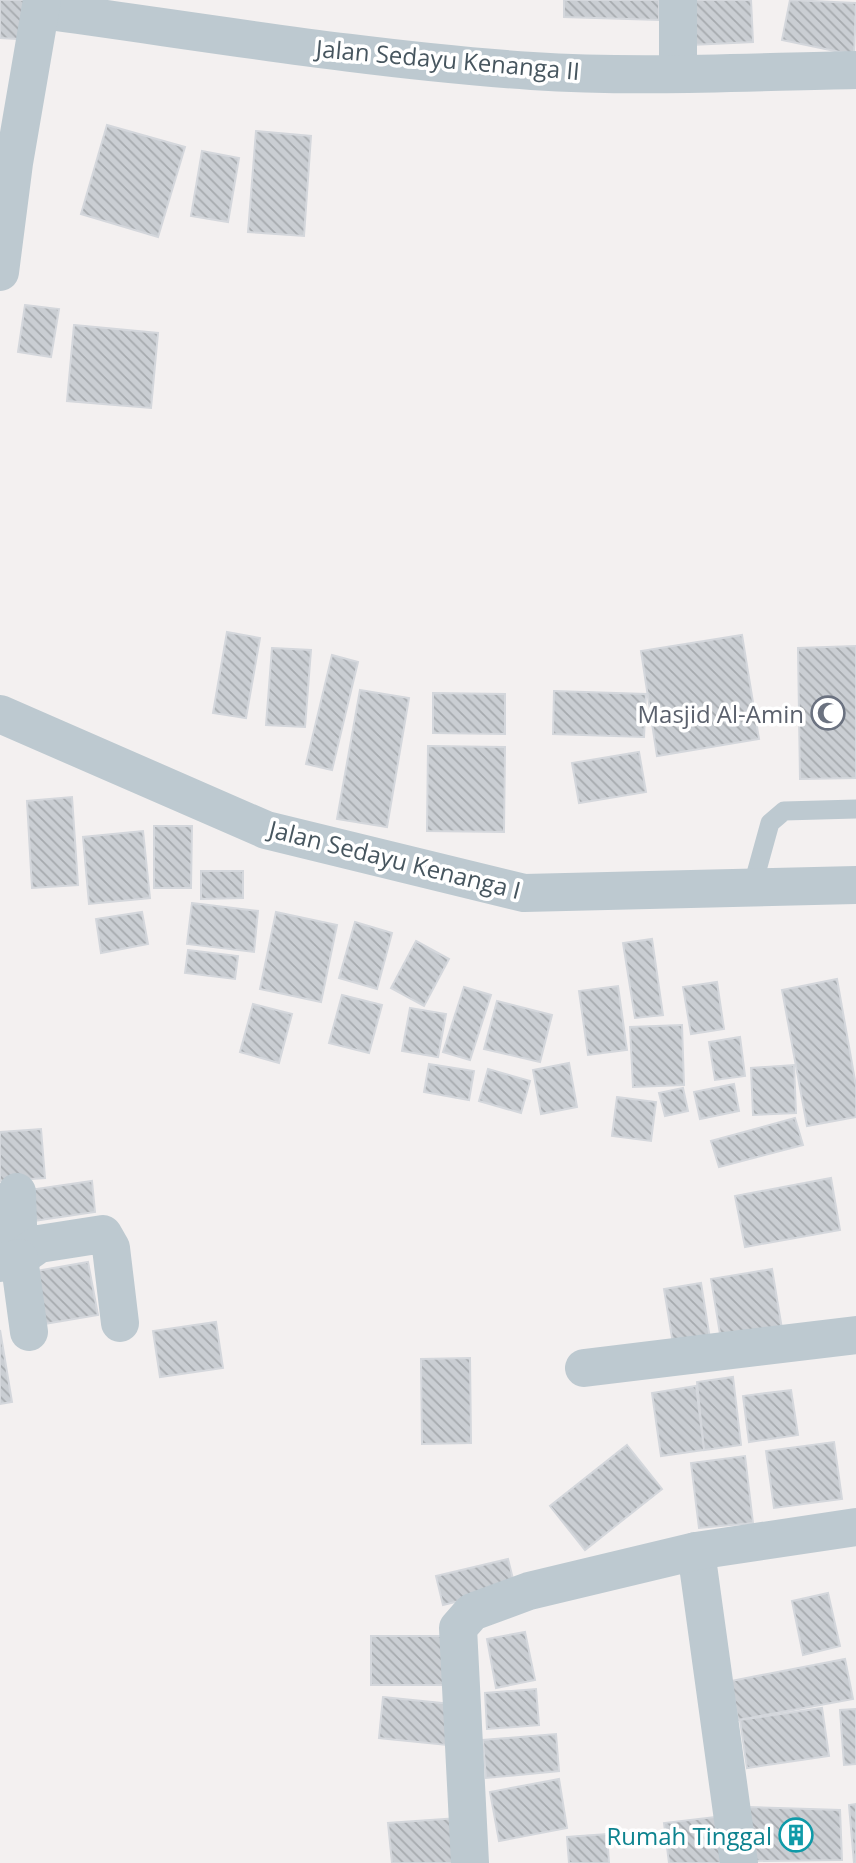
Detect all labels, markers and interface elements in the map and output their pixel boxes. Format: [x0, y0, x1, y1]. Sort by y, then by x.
street label: Jalan Sedayu Kenanga II [313, 31, 581, 87]
mosque icon: Masjid Al-Amin [809, 694, 847, 732]
place label: Masjid Al-Amin [637, 697, 804, 730]
street label: Jalan Sedayu Kenanga I [264, 811, 524, 906]
building icon: Rumah Tinggal [777, 1816, 815, 1854]
place label: Rumah Tinggal [607, 1819, 772, 1852]

